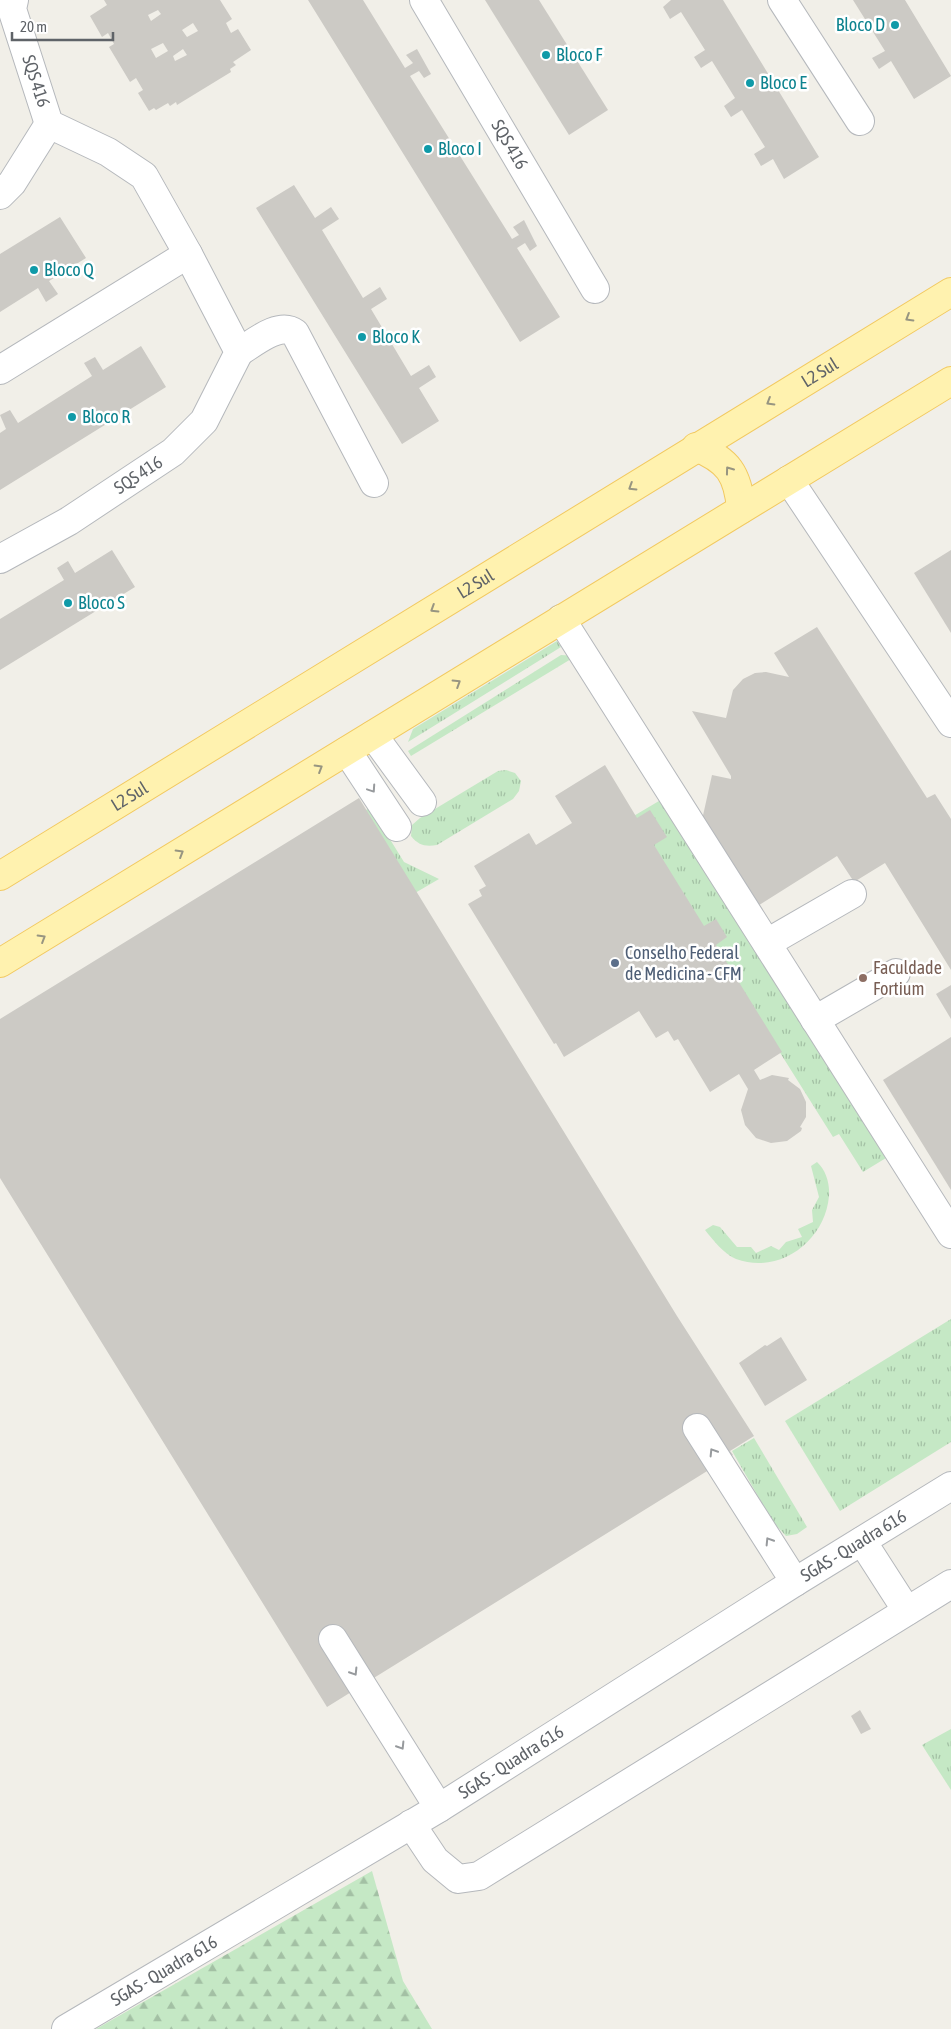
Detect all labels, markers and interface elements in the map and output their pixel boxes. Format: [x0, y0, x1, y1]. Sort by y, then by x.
scale bar [12, 10, 114, 42]
place label: Bloco D [836, 14, 885, 35]
text: 20 m [20, 18, 47, 35]
marker: Bloco D [889, 19, 901, 31]
place label: Bloco F [556, 44, 603, 65]
marker: Bloco F [540, 49, 552, 61]
street label: SQS 416 [18, 52, 55, 110]
place label: Bloco E [760, 72, 807, 93]
marker: Bloco E [744, 77, 756, 89]
street label: SQS 416 [487, 116, 533, 173]
place label: Bloco I [438, 138, 482, 159]
marker: Bloco I [422, 143, 434, 155]
place label: Bloco Q [44, 259, 94, 280]
marker: Bloco Q [28, 264, 40, 276]
one-way arrow [906, 311, 915, 321]
place label: Bloco K [372, 326, 420, 347]
marker: Bloco K [356, 331, 368, 343]
street label: L2 Sul [797, 353, 842, 391]
one-way arrow [767, 395, 776, 405]
place label: Bloco R [82, 406, 130, 427]
marker: Bloco R [66, 411, 78, 423]
street label: SQS 416 [110, 451, 166, 498]
one-way arrow [727, 467, 735, 476]
one-way arrow [628, 480, 637, 490]
street label: L2 Sul [453, 564, 498, 603]
place label: Bloco S [78, 592, 125, 613]
marker: Bloco S [62, 597, 74, 609]
one-way arrow [430, 602, 439, 612]
one-way arrow [452, 680, 461, 690]
one-way arrow [313, 765, 322, 775]
street label: L2 Sul [107, 777, 152, 815]
one-way arrow [366, 783, 375, 793]
one-way arrow [175, 850, 184, 859]
one-way arrow [36, 934, 45, 944]
place label: Conselho Federal de Medicina - CFM [625, 942, 742, 984]
marker: Conselho Federal de Medicina - CFM [609, 957, 621, 969]
place label: Faculdade Fortium [873, 957, 942, 999]
marker: Faculdade Fortium [857, 972, 869, 984]
one-way arrow [709, 1449, 719, 1458]
street label: SGAS - Quadra 616 [797, 1505, 910, 1586]
one-way arrow [766, 1537, 775, 1546]
one-way arrow [348, 1666, 357, 1675]
street label: SGAS - Quadra 616 [454, 1721, 567, 1803]
one-way arrow [394, 1741, 404, 1750]
street label: SGAS - Quadra 616 [107, 1931, 221, 2010]

